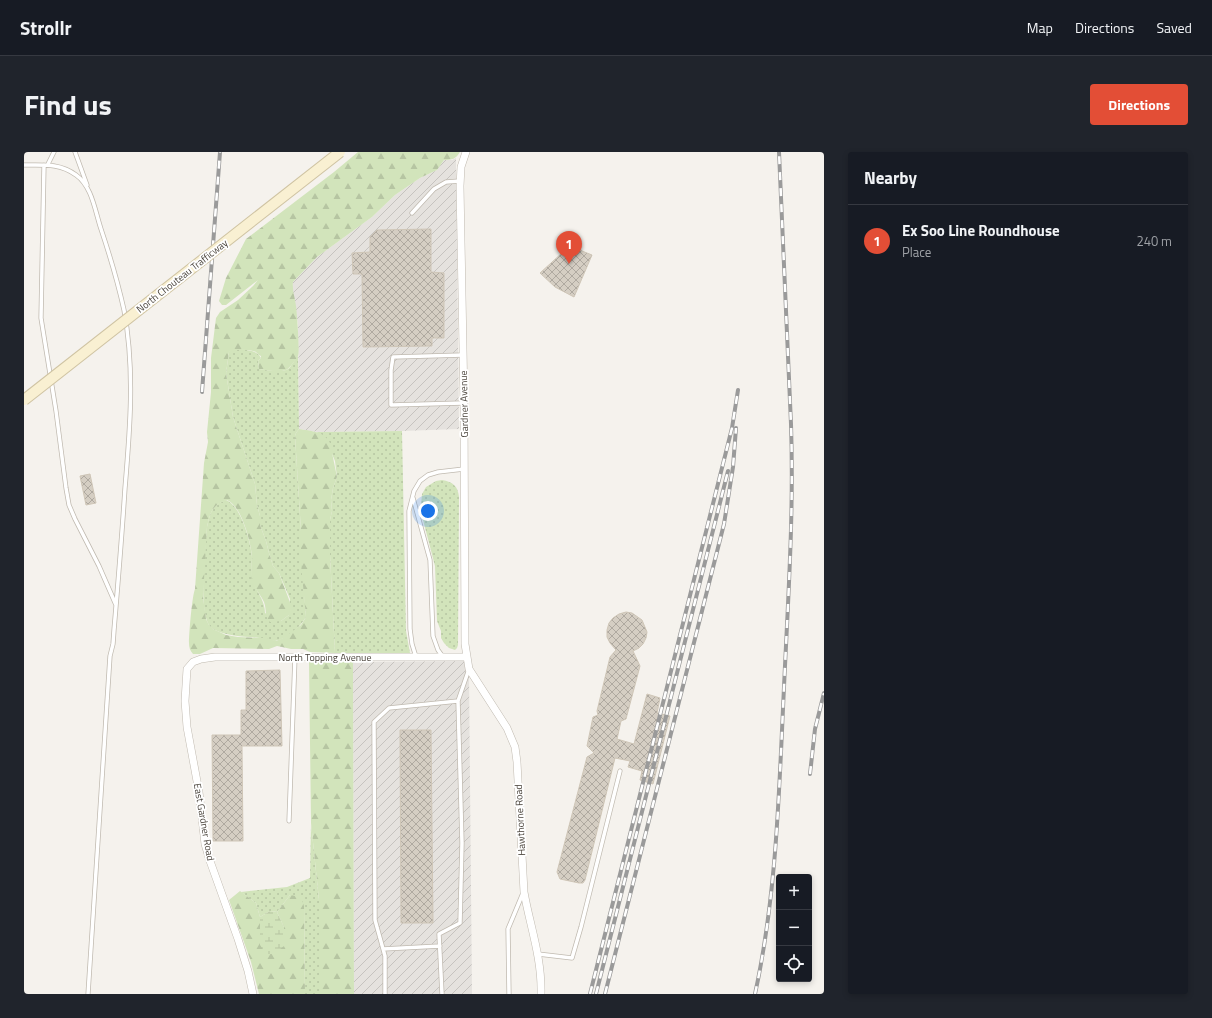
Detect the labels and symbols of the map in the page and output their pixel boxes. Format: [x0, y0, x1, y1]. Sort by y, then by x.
pin: 1 [556, 231, 582, 264]
street label: North Chouteau Trafficway [133, 235, 231, 317]
street label: Gardner Avenue [456, 370, 472, 438]
your location [418, 501, 438, 521]
street label: North Topping Avenue [279, 650, 371, 665]
street label: East Gardner Road [190, 782, 218, 862]
street label: Hawthorne Road [511, 784, 529, 856]

